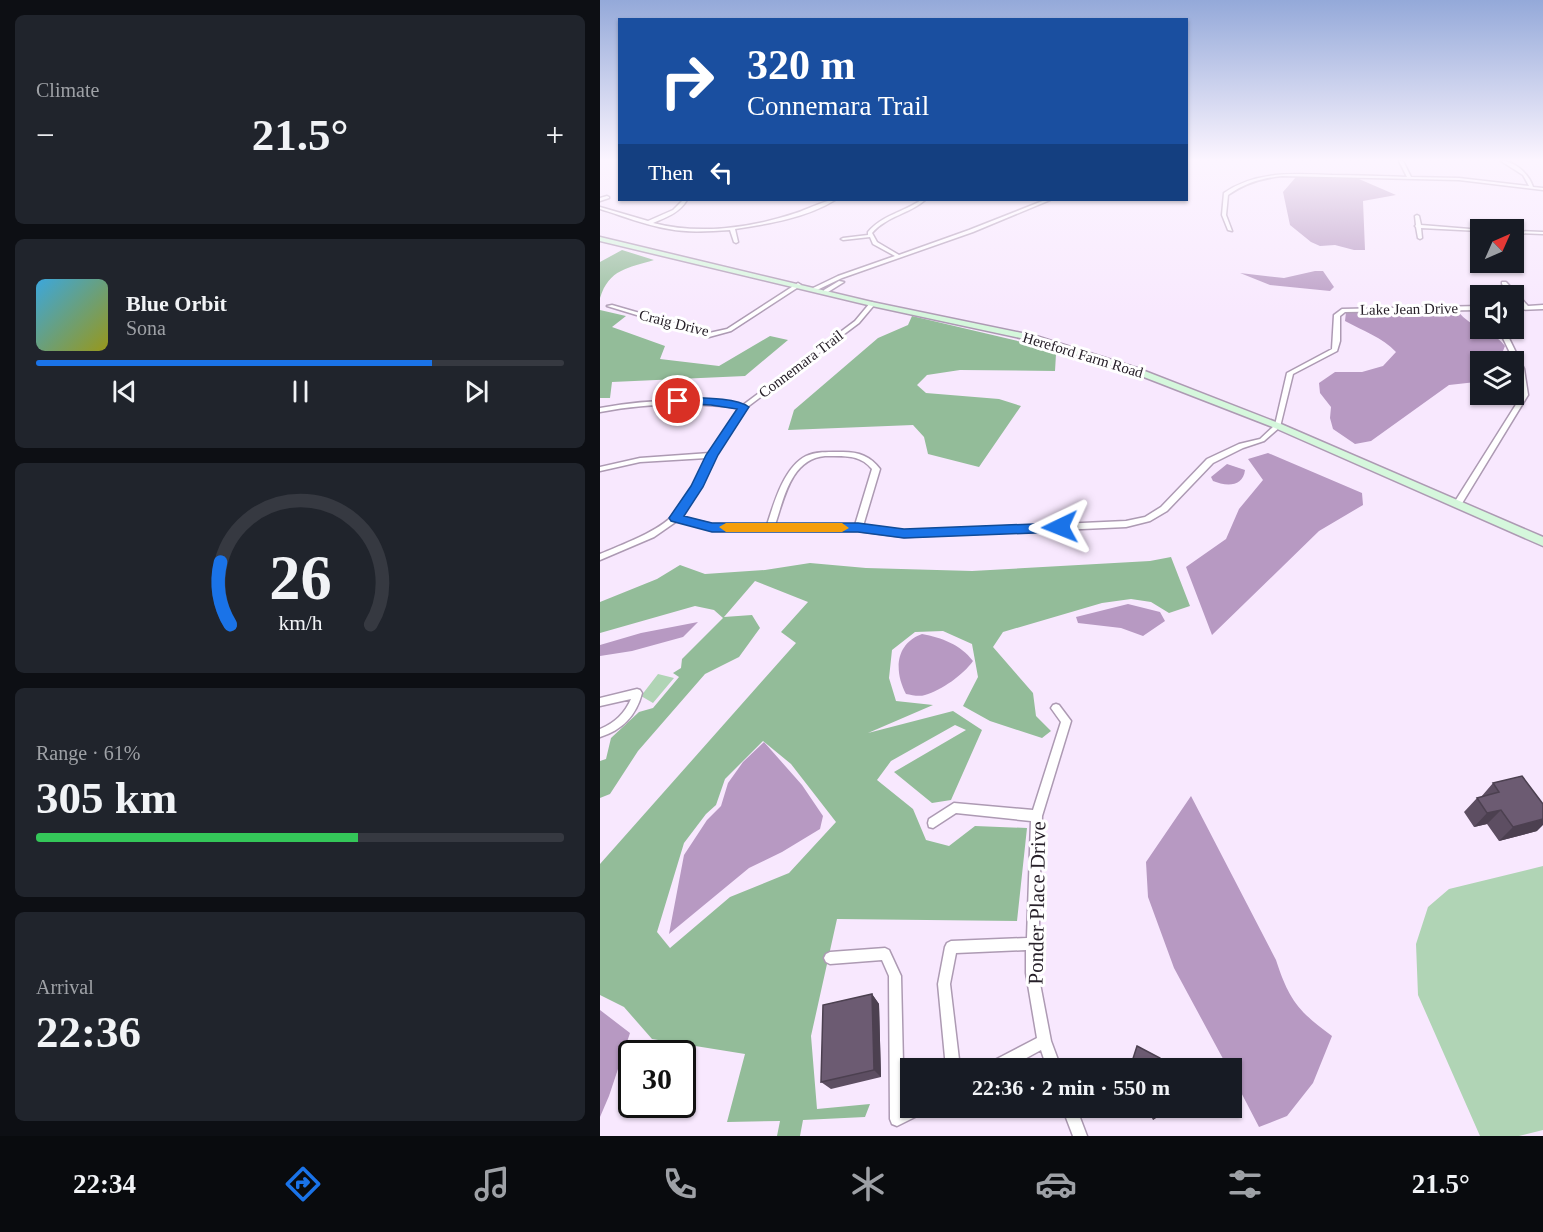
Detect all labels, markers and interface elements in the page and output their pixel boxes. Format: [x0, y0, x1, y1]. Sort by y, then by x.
icon: right [648, 42, 726, 120]
text: 320 m [747, 42, 856, 88]
text: Climate [36, 79, 99, 101]
text: Connemara Trail [747, 91, 929, 121]
text: 21.5° [252, 110, 348, 160]
text: − [36, 117, 55, 153]
text: + [545, 117, 564, 153]
icon: left [705, 156, 738, 189]
text: Then [648, 160, 693, 185]
north arrow [1470, 219, 1524, 273]
map controls [1470, 219, 1524, 405]
button: sound [1470, 285, 1524, 339]
text: Blue Orbit [126, 291, 227, 316]
street label: Lake Jean Drive [1360, 300, 1459, 318]
street label: Craig Drive [638, 307, 711, 339]
text: Sona [126, 317, 166, 339]
street label: Connemara Trail [756, 327, 846, 401]
street label: Hereford Farm Road [1021, 329, 1146, 381]
button: layers [1470, 351, 1524, 405]
icon: previous [108, 375, 141, 408]
icon: pause [284, 375, 317, 408]
icon: next [460, 375, 493, 408]
pin [652, 375, 703, 426]
icon: arrive [661, 384, 694, 417]
position arrow [1028, 495, 1092, 559]
text: 26 [269, 543, 331, 612]
text: km/h [278, 611, 322, 635]
text: Range · 61% [36, 742, 140, 764]
text: 305 km [36, 773, 177, 823]
street label: Ponder Place Drive [1024, 821, 1050, 985]
text: Arrival [36, 976, 94, 998]
text: 22:36 [36, 1007, 141, 1057]
speed limit sign: 30 [618, 1040, 696, 1118]
text: 22:36 · 2 min · 550 m [972, 1075, 1170, 1100]
icon: directions [282, 1163, 324, 1205]
icon: music [471, 1163, 513, 1205]
icon: phone [659, 1163, 701, 1205]
icon: climate [847, 1163, 889, 1205]
icon: car [1035, 1163, 1077, 1205]
icon: filters [1224, 1163, 1266, 1205]
text: 22:34 [73, 1169, 136, 1199]
text: 21.5° [1412, 1169, 1470, 1199]

